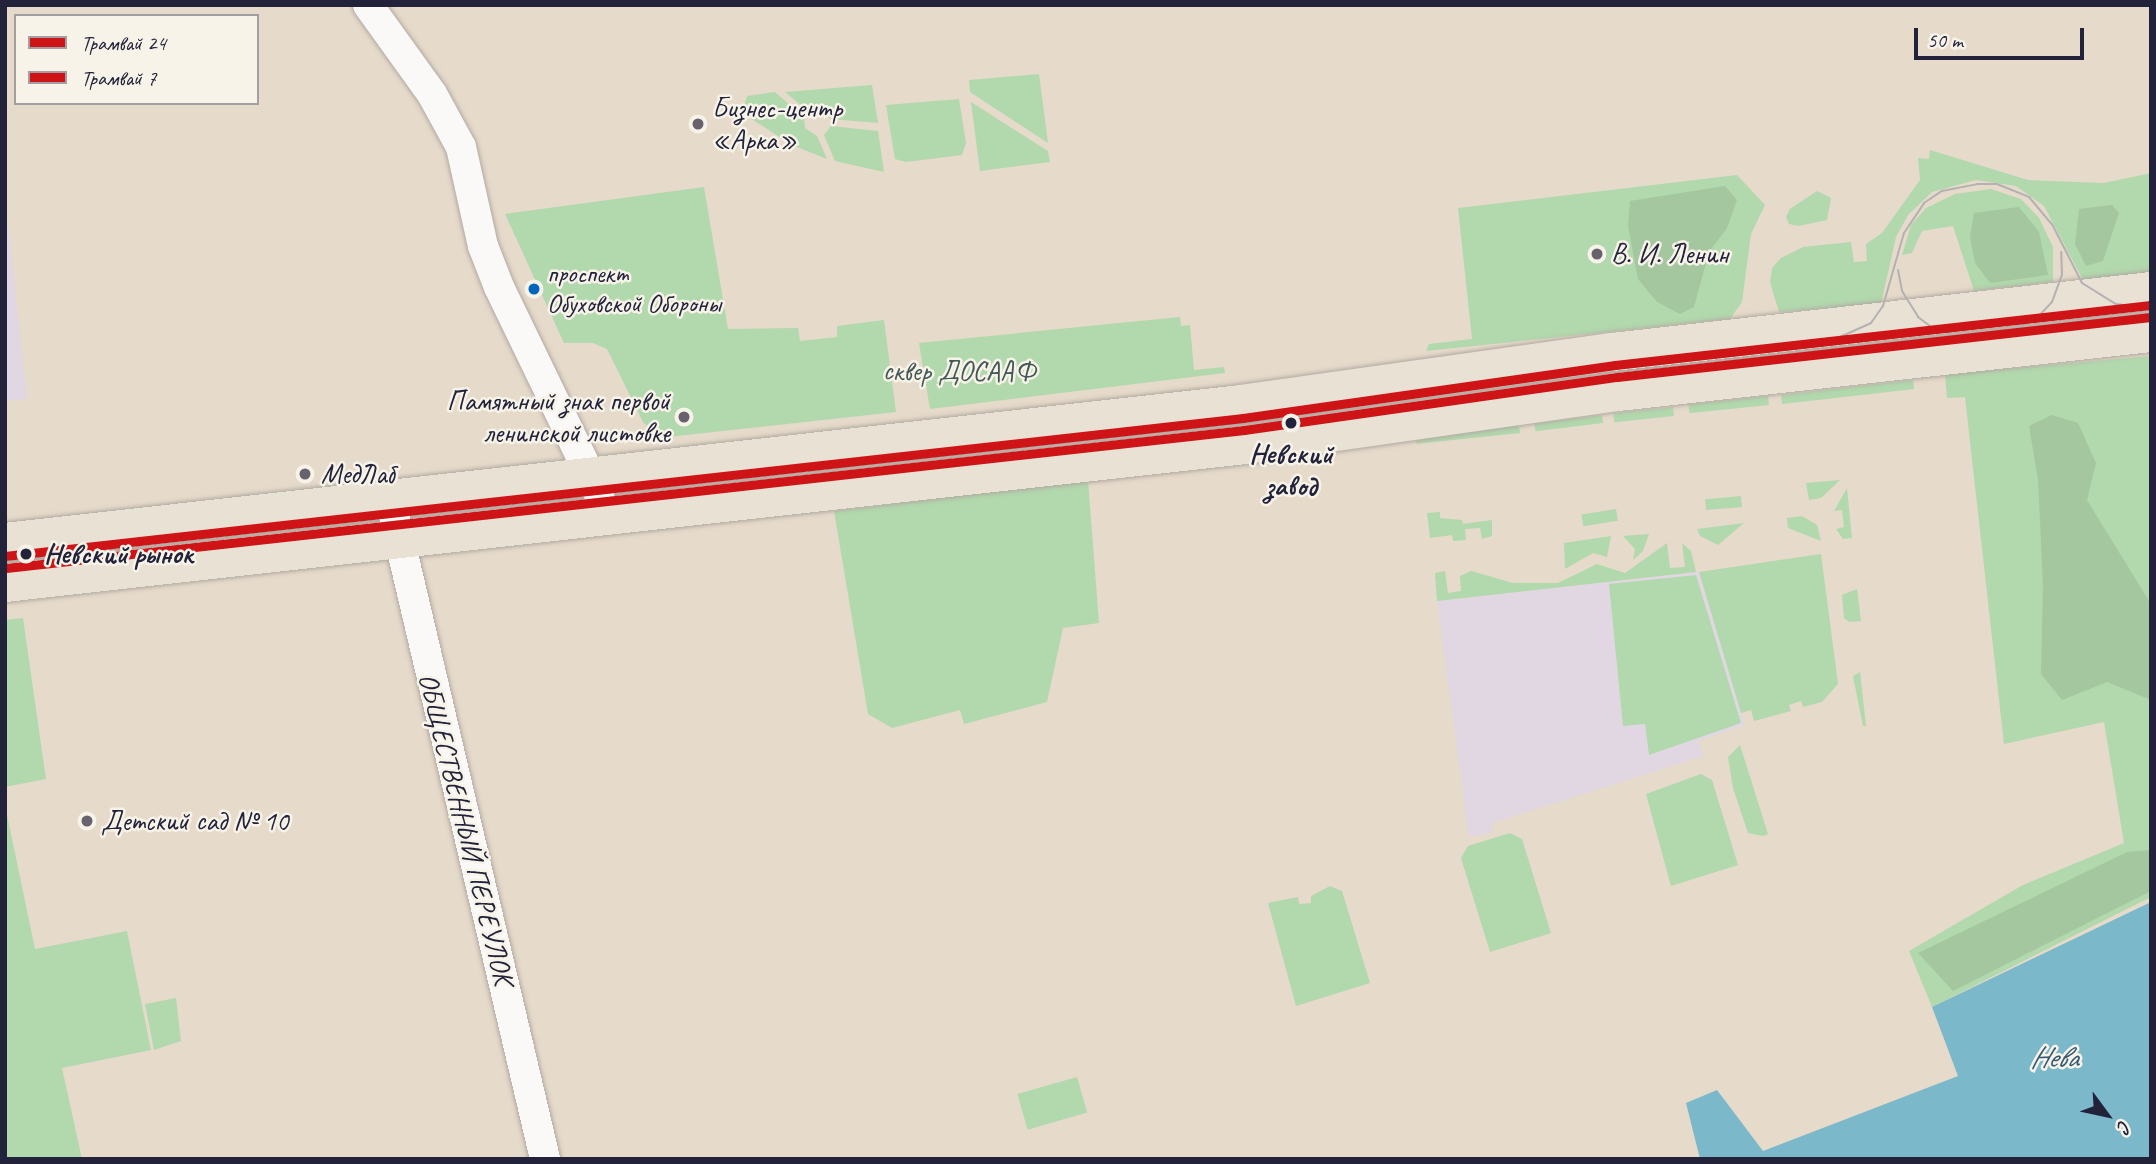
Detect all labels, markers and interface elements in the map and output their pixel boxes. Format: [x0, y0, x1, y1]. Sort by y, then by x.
legend [14, 14, 259, 105]
scale bar [1918, 14, 2088, 58]
text: 50 m [1927, 27, 1963, 53]
text: Трамвай 24 [81, 30, 166, 56]
text: Трамвай 7 [81, 65, 156, 91]
place label: Бизнес-центр «Арка» [712, 91, 842, 157]
marker: Бизнес-центр «Арка» [690, 116, 706, 132]
place label: В. И. Ленин [1611, 237, 1728, 271]
marker: В. И. Ленин [1589, 246, 1605, 262]
place label: проспект Обуховской Обороны [547, 258, 721, 320]
marker: проспект Обуховской Обороны [527, 282, 541, 296]
park label: сквер ДОСААФ [883, 354, 1035, 388]
place label: Памятный знак первой ленинской листовке [447, 384, 670, 450]
marker: Памятный знак первой ленинской листовке [676, 409, 692, 425]
marker: Невский завод [1280, 412, 1302, 434]
place label: Невский завод [1249, 437, 1333, 503]
place label: МедЛаб [321, 457, 394, 491]
marker: МедЛаб [295, 464, 315, 484]
place label: Невский рынок [44, 537, 193, 571]
marker: Невский рынок [15, 543, 37, 565]
street label: ОБЩЕСТВЕННЫЙ ПЕРЕУЛОК [411, 670, 521, 988]
place label: Детский сад № 10 [101, 804, 288, 838]
marker: Детский сад № 10 [79, 813, 95, 829]
water label: Нева [2030, 1039, 2078, 1075]
north arrow [2072, 1080, 2142, 1150]
text: С [2112, 1116, 2137, 1137]

